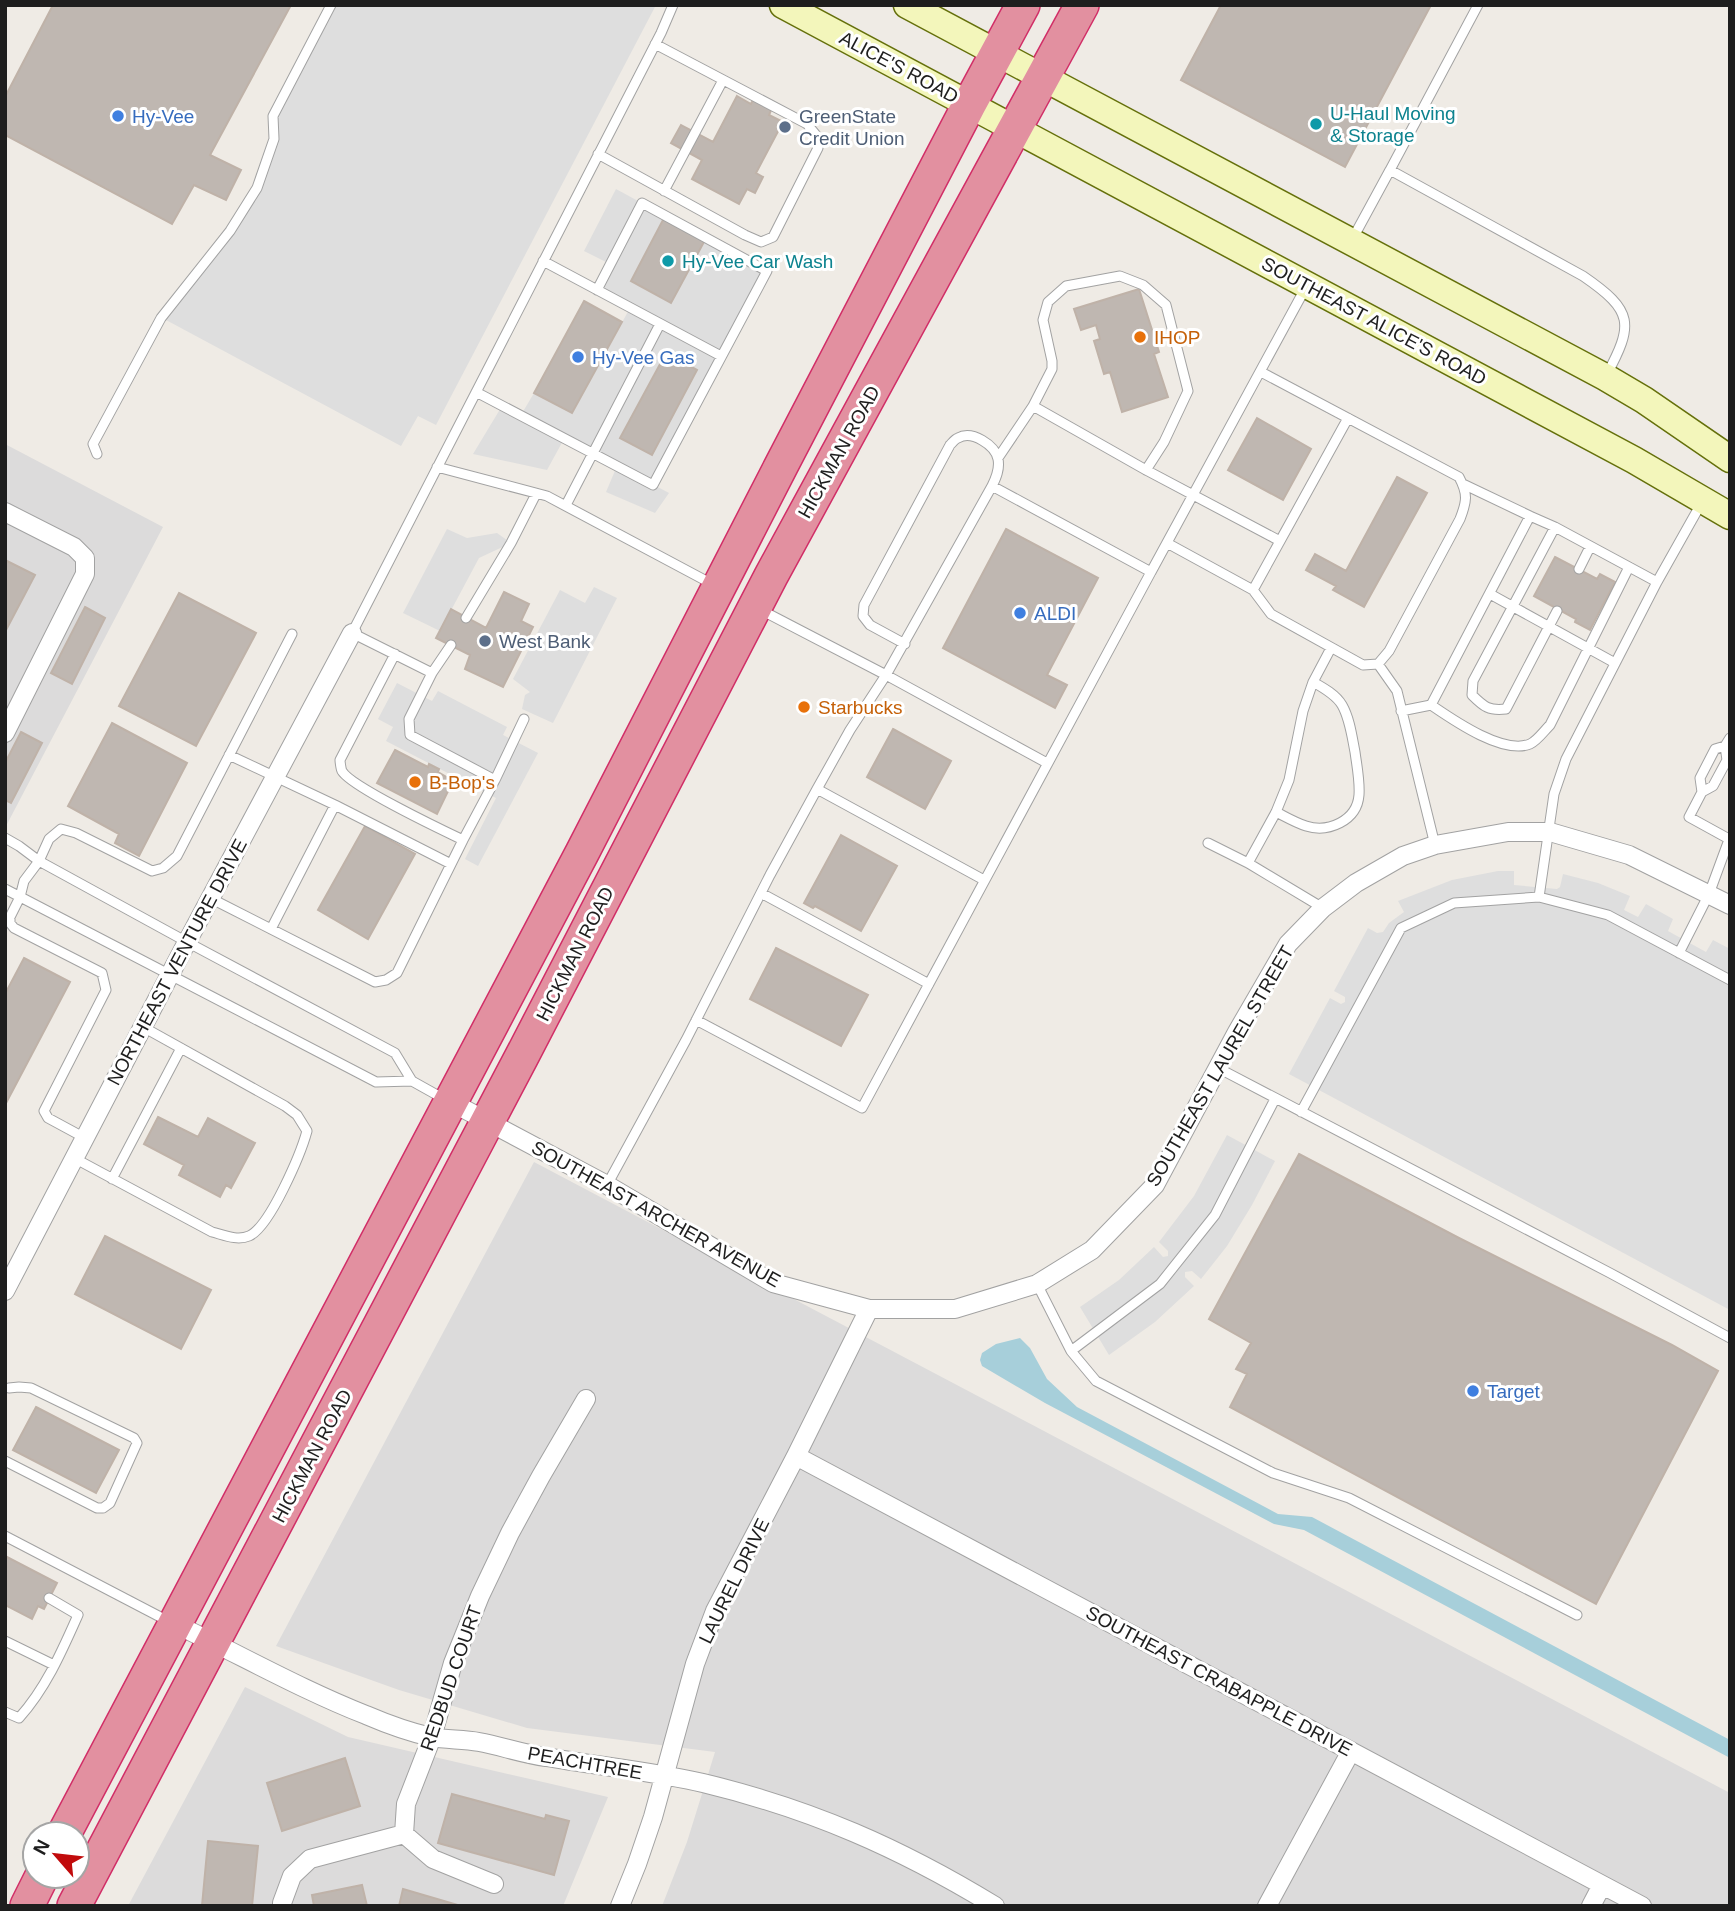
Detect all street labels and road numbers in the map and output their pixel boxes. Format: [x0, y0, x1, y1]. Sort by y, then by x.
street label: ALICE'S ROAD [836, 27, 962, 107]
street label: SOUTHEAST ALICE'S ROAD [1258, 253, 1490, 389]
street label: HICKMAN ROAD [794, 382, 884, 522]
street label: NORTHEAST VENTURE DRIVE [103, 835, 251, 1089]
street label: HICKMAN ROAD [532, 883, 618, 1025]
street label: SOUTHEAST LAUREL STREET [1142, 942, 1298, 1190]
street label: SOUTHEAST ARCHER AVENUE [528, 1137, 784, 1291]
street label: HICKMAN ROAD [268, 1386, 356, 1526]
street label: LAUREL DRIVE [695, 1515, 773, 1647]
street label: REDBUD COURT [416, 1602, 486, 1754]
street label: SOUTHEAST CRABAPPLE DRIVE [1082, 1602, 1356, 1760]
street label: PEACHTREE [526, 1743, 644, 1783]

